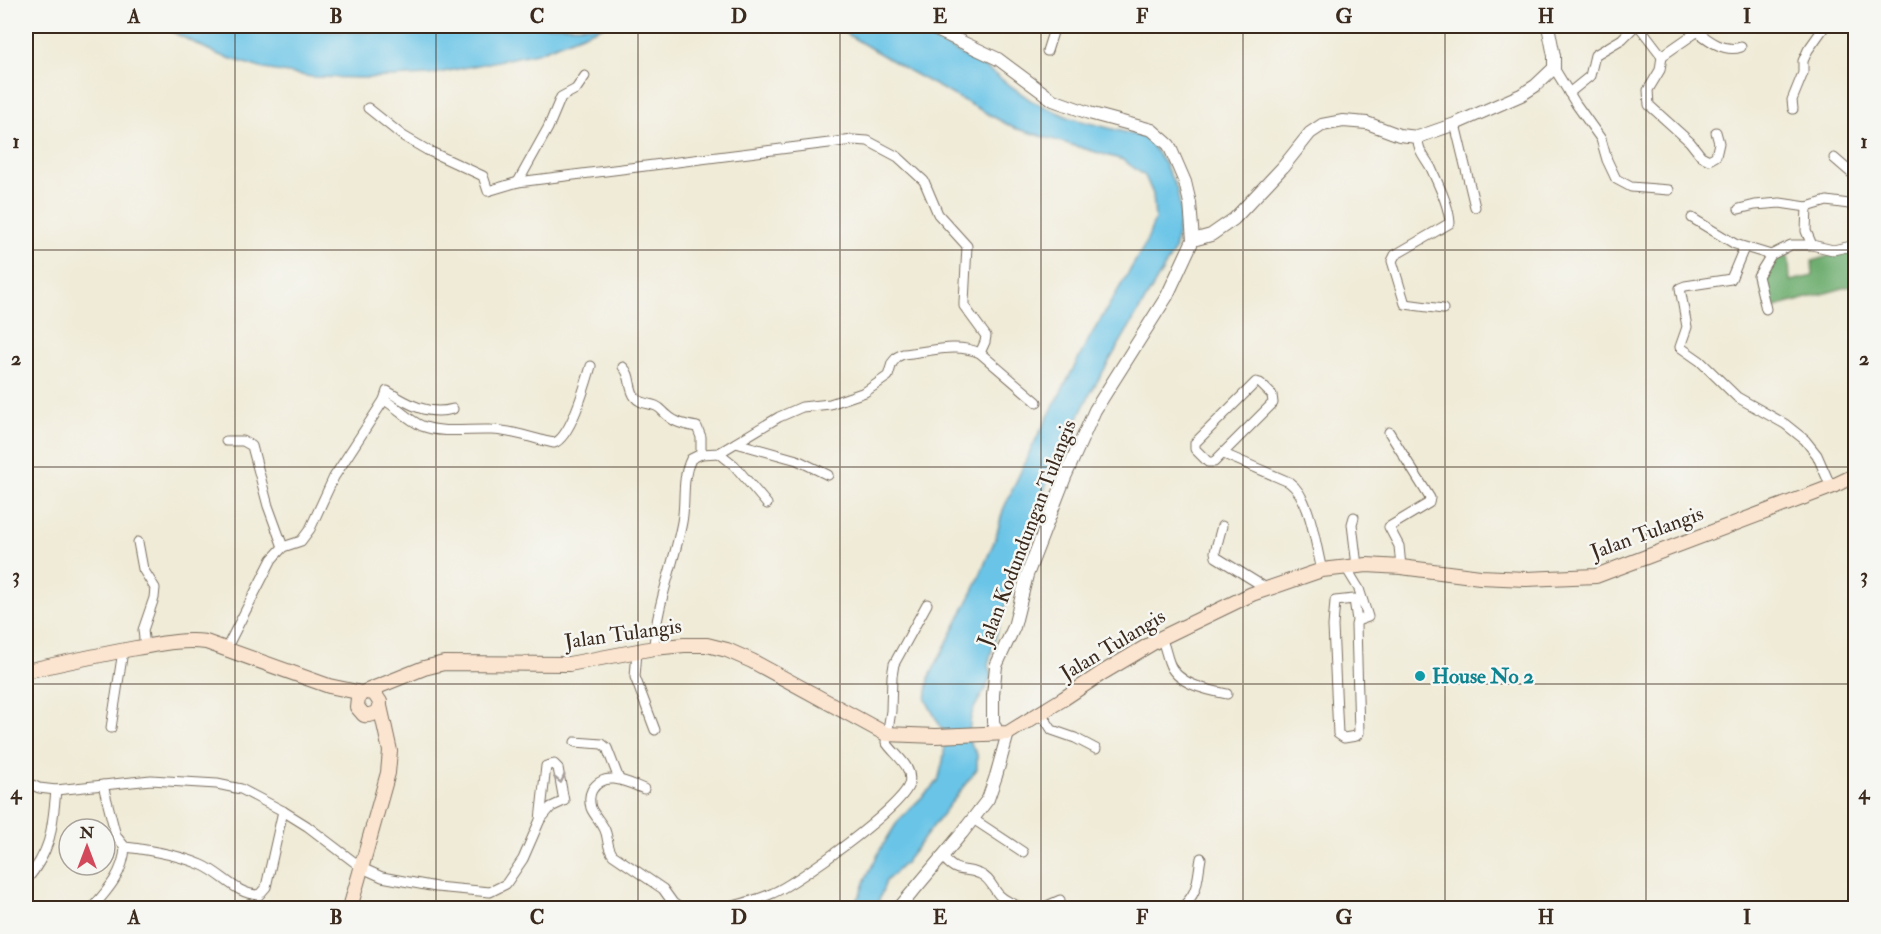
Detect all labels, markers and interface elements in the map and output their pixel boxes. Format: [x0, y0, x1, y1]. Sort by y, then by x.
text: A [127, 4, 141, 29]
text: B [329, 4, 343, 29]
text: C [530, 4, 544, 29]
text: D [731, 4, 747, 29]
text: E [933, 4, 948, 29]
text: F [1136, 4, 1149, 29]
text: G [1336, 4, 1353, 29]
text: H [1538, 4, 1554, 29]
text: I [1743, 4, 1751, 29]
text: 1 [12, 129, 20, 154]
text: 1 [1860, 129, 1868, 154]
text: 2 [11, 346, 21, 371]
text: 2 [1859, 346, 1869, 371]
street label: Jalan Kodundungan Tulangis [971, 416, 1083, 651]
street label: Jalan Tulangis [1586, 500, 1707, 566]
text: 3 [12, 563, 20, 588]
text: 3 [1860, 563, 1868, 588]
street label: Jalan Tulangis [1055, 603, 1171, 688]
street label: Jalan Tulangis [562, 612, 683, 656]
place label: House No 2 [1432, 663, 1534, 690]
marker: House No 2 [1413, 669, 1427, 683]
one-way arrow [553, 774, 566, 784]
text: 4 [10, 780, 23, 805]
text: 4 [1858, 780, 1871, 805]
north arrow [57, 817, 117, 877]
text: N [79, 823, 95, 843]
text: A [127, 905, 141, 930]
text: B [329, 905, 343, 930]
text: C [530, 905, 544, 930]
text: D [731, 905, 747, 930]
text: E [933, 905, 948, 930]
text: F [1136, 905, 1149, 930]
text: G [1336, 905, 1353, 930]
text: H [1538, 905, 1554, 930]
text: I [1743, 905, 1751, 930]

